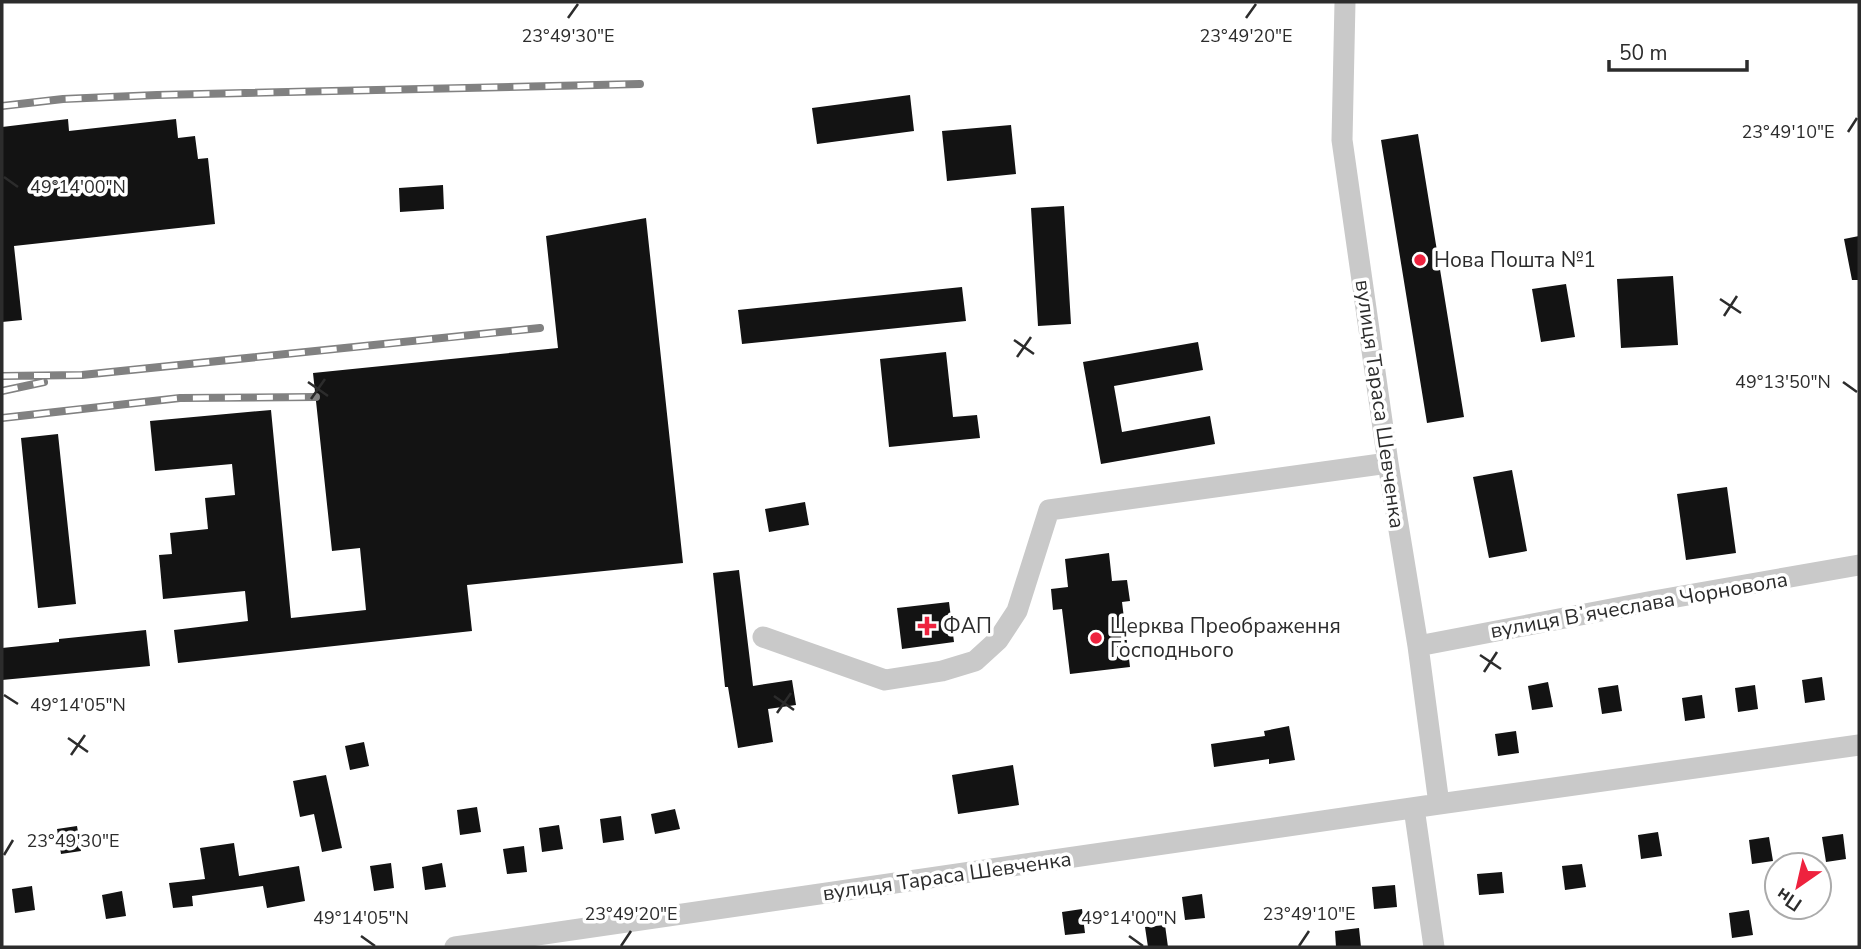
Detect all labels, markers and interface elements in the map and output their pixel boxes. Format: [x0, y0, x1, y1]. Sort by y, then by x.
text: 23°49'30"E [522, 24, 615, 48]
text: 23°49'20"E [1200, 24, 1293, 48]
scale bar [1609, 28, 1747, 72]
text: 50 m [1619, 39, 1668, 67]
text: 23°49'10"E [1742, 120, 1835, 144]
text: 49°14'00"N [30, 175, 126, 199]
place label: Нова Пошта №1 [1434, 246, 1596, 274]
marker: Нова Пошта №1 [1412, 252, 1428, 268]
street label: вулиця Тараса Шевченка [1349, 278, 1411, 530]
text: 49°13'50"N [1735, 370, 1831, 394]
street label: вулиця Вʼячеслава Чорновола [1488, 565, 1790, 645]
place label: ФАП [943, 612, 992, 640]
place label: Церква Преображення Господнього [1110, 612, 1341, 664]
marker: ФАП [917, 616, 937, 636]
marker: Церква Преображення Господнього [1088, 630, 1104, 646]
text: 49°14'05"N [30, 693, 126, 717]
text: 23°49'30"E [27, 829, 120, 853]
street label: вулиця Тараса Шевченка [821, 845, 1073, 907]
north arrow [1763, 851, 1833, 921]
text: Пн [1771, 881, 1807, 917]
text: 23°49'20"E [585, 902, 678, 926]
text: 23°49'10"E [1263, 902, 1356, 926]
text: 49°14'05"N [313, 906, 409, 930]
text: 49°14'00"N [1081, 906, 1177, 930]

